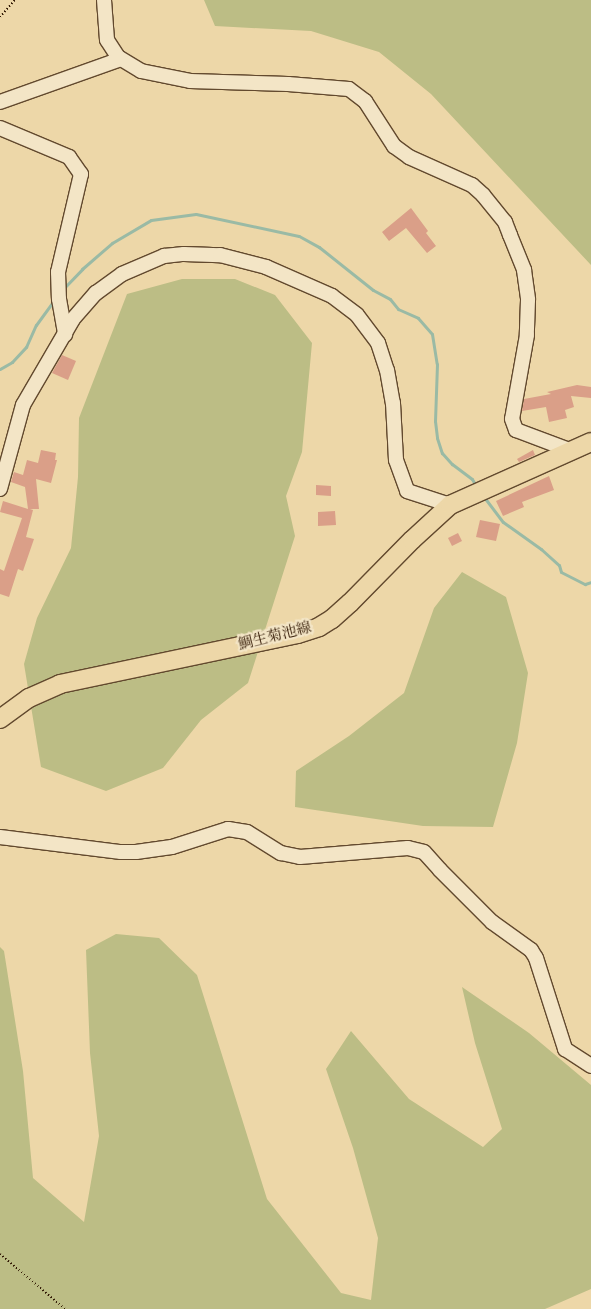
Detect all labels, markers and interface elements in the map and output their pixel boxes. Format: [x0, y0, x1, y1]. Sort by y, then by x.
street label: 鯛生菊池線 [236, 619, 314, 655]

